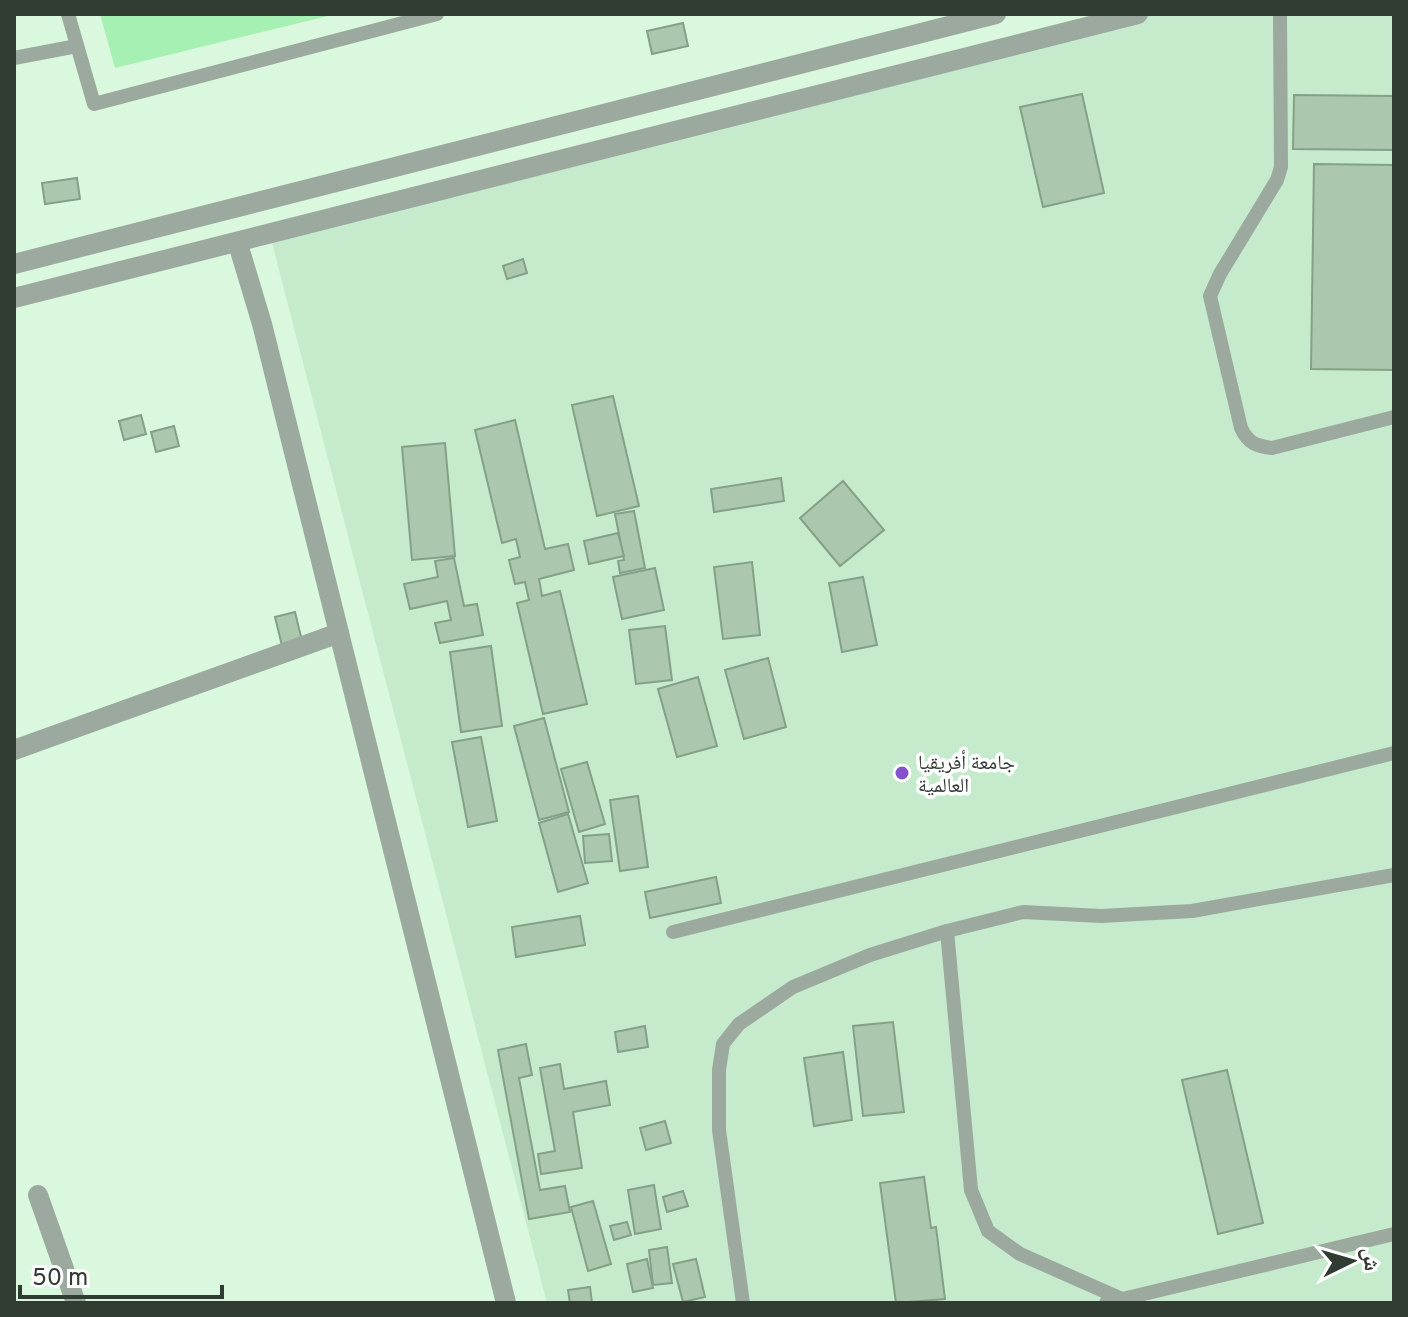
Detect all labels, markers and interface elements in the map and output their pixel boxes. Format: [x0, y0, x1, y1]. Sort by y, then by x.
place label: جامعة أفريقيا العالمية [918, 750, 1015, 800]
marker: جامعة أفريقيا العالمية [893, 764, 911, 782]
north arrow [1312, 1221, 1392, 1301]
text: ش [1355, 1247, 1384, 1272]
scale bar [20, 1249, 222, 1299]
text: 50 m [32, 1264, 88, 1294]

